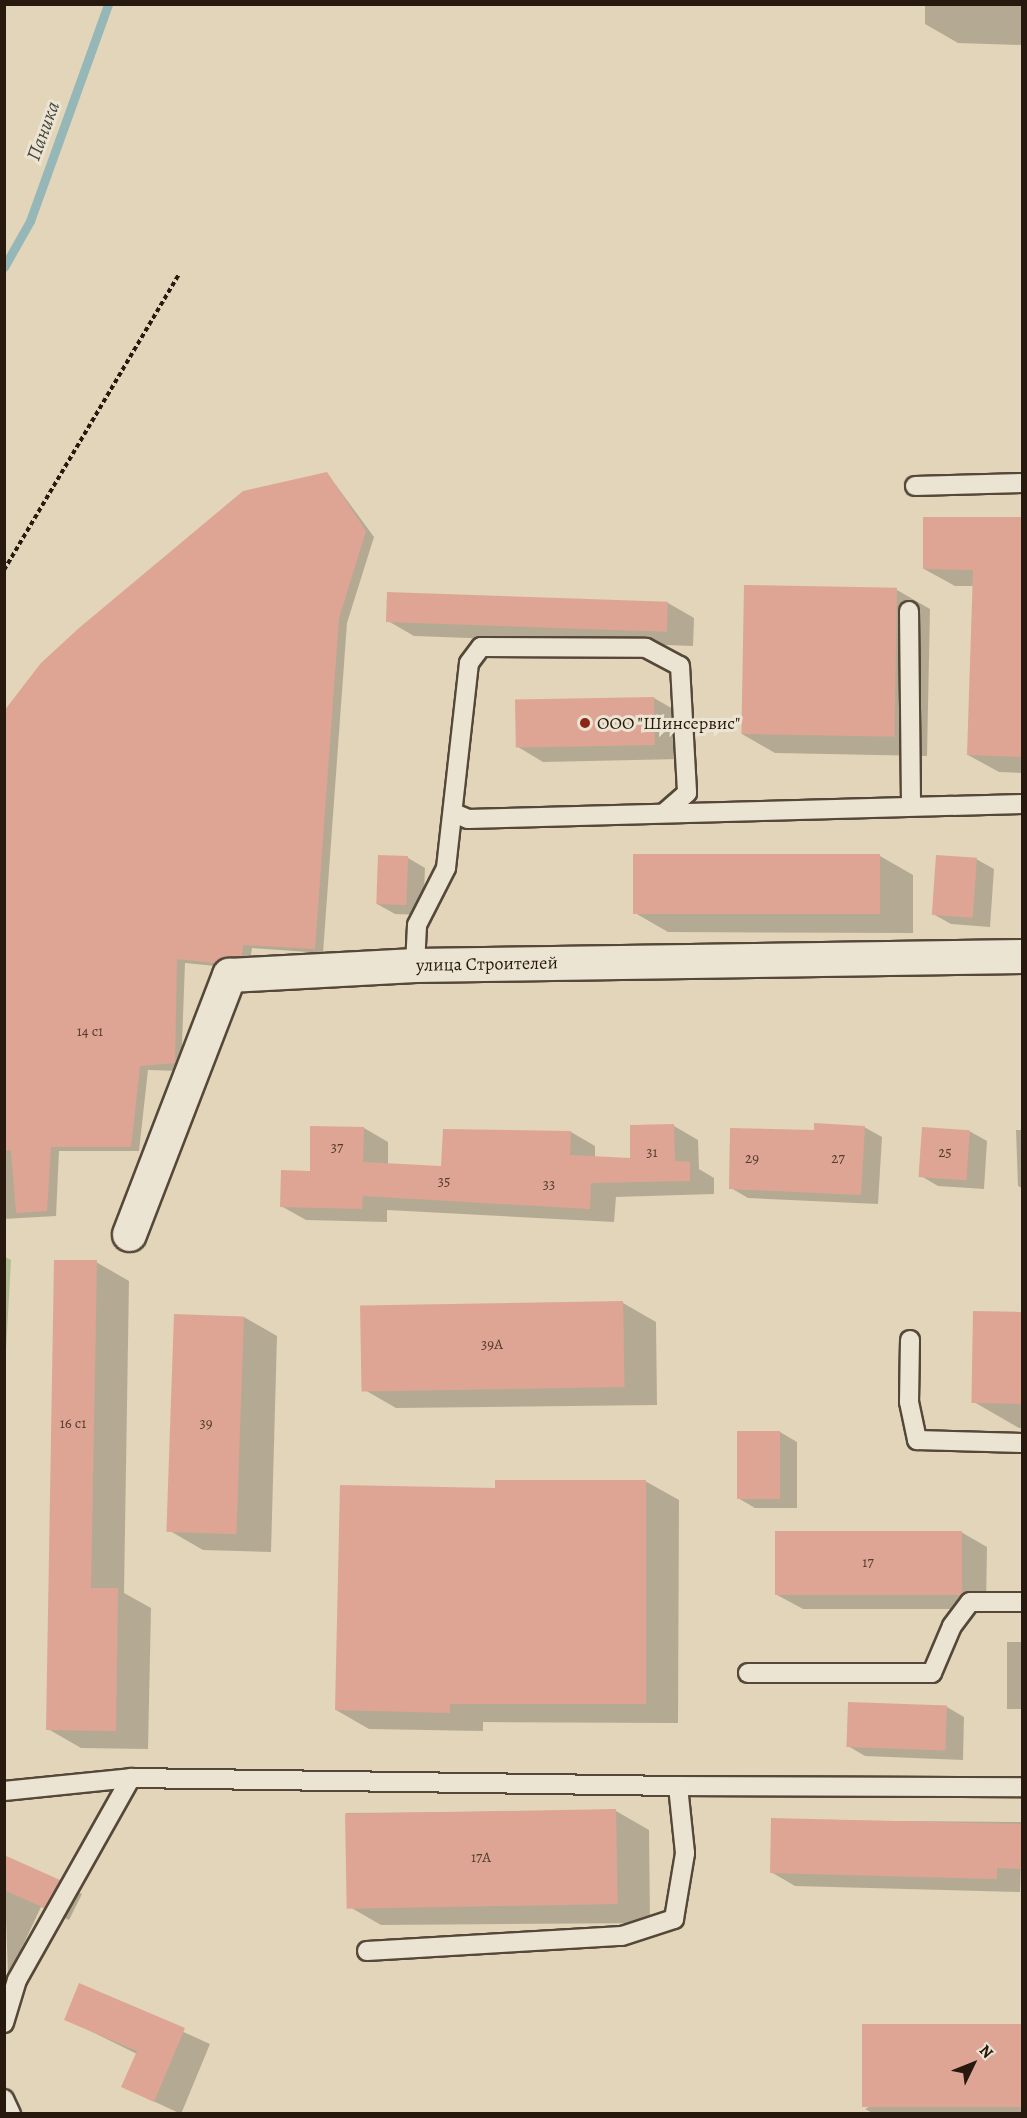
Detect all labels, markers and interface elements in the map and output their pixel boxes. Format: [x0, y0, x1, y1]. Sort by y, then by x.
water label: Паника [21, 98, 65, 164]
place label: ООО "Шинсервис" [597, 712, 741, 734]
marker: ООО "Шинсервис" [578, 716, 592, 730]
street label: улица Строителей [416, 952, 558, 976]
house number: 14 с1 [77, 1023, 103, 1041]
house number: 37 [331, 1139, 343, 1157]
house number: 31 [646, 1144, 658, 1162]
house number: 25 [938, 1144, 952, 1162]
house number: 29 [745, 1150, 759, 1168]
house number: 27 [831, 1150, 845, 1168]
house number: 35 [438, 1173, 450, 1191]
house number: 33 [543, 1176, 555, 1194]
house number: 39А [481, 1336, 503, 1354]
house number: 16 с1 [60, 1415, 86, 1433]
house number: 39 [199, 1415, 213, 1433]
house number: 17 [862, 1554, 874, 1572]
house number: 17А [471, 1849, 491, 1867]
north arrow [943, 2034, 1003, 2094]
text: N [974, 2040, 998, 2063]

